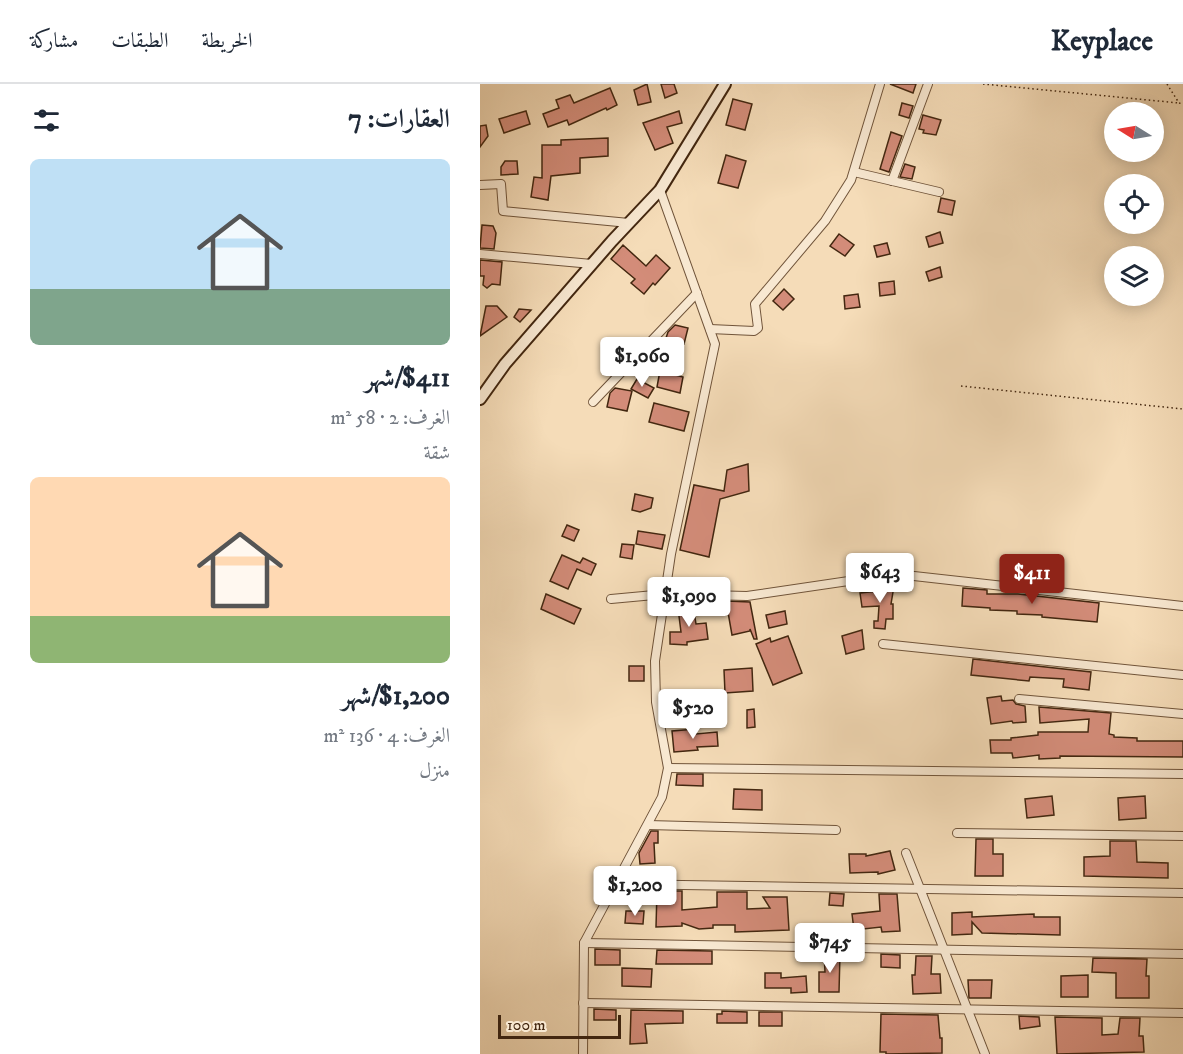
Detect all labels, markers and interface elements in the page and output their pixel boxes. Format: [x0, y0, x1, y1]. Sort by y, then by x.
text: Keyplace [1051, 24, 1153, 59]
text: مشاركة [30, 28, 78, 54]
text: الطبقات [111, 28, 168, 54]
text: الخريطة [201, 28, 253, 54]
north arrow [1104, 102, 1164, 162]
map controls [1104, 102, 1164, 306]
text: العقارات: 7 [348, 103, 450, 136]
icon: filters [30, 104, 63, 137]
button: locate [1104, 174, 1164, 234]
icon: home [186, 198, 294, 306]
button: layers [1104, 246, 1164, 306]
pin: $1,060 [593, 337, 691, 388]
text: $1,060 [614, 344, 670, 369]
text: $411/شهر [365, 362, 450, 395]
text: الغرف: 2 · 58 m² [330, 406, 450, 431]
text: شقة [424, 441, 450, 466]
icon: home [186, 516, 294, 624]
pin: $643 [844, 553, 916, 604]
pin: $411 [996, 554, 1068, 605]
text: $643 [860, 560, 900, 585]
text: $411 [1013, 561, 1051, 586]
pin: $1,090 [640, 577, 738, 628]
text: $1,090 [661, 584, 717, 609]
text: $1,200/شهر [342, 680, 450, 713]
pin: $520 [657, 689, 729, 740]
text: $520 [672, 696, 714, 721]
text: الغرف: 4 · 136 m² [323, 724, 450, 749]
text: منزل [419, 759, 450, 784]
pin: $1,200 [586, 866, 684, 917]
text: $1,200 [608, 873, 663, 898]
pin: $745 [794, 923, 866, 974]
text: $745 [809, 930, 851, 955]
scale bar [498, 1012, 621, 1040]
text: 100 m [507, 1015, 546, 1035]

